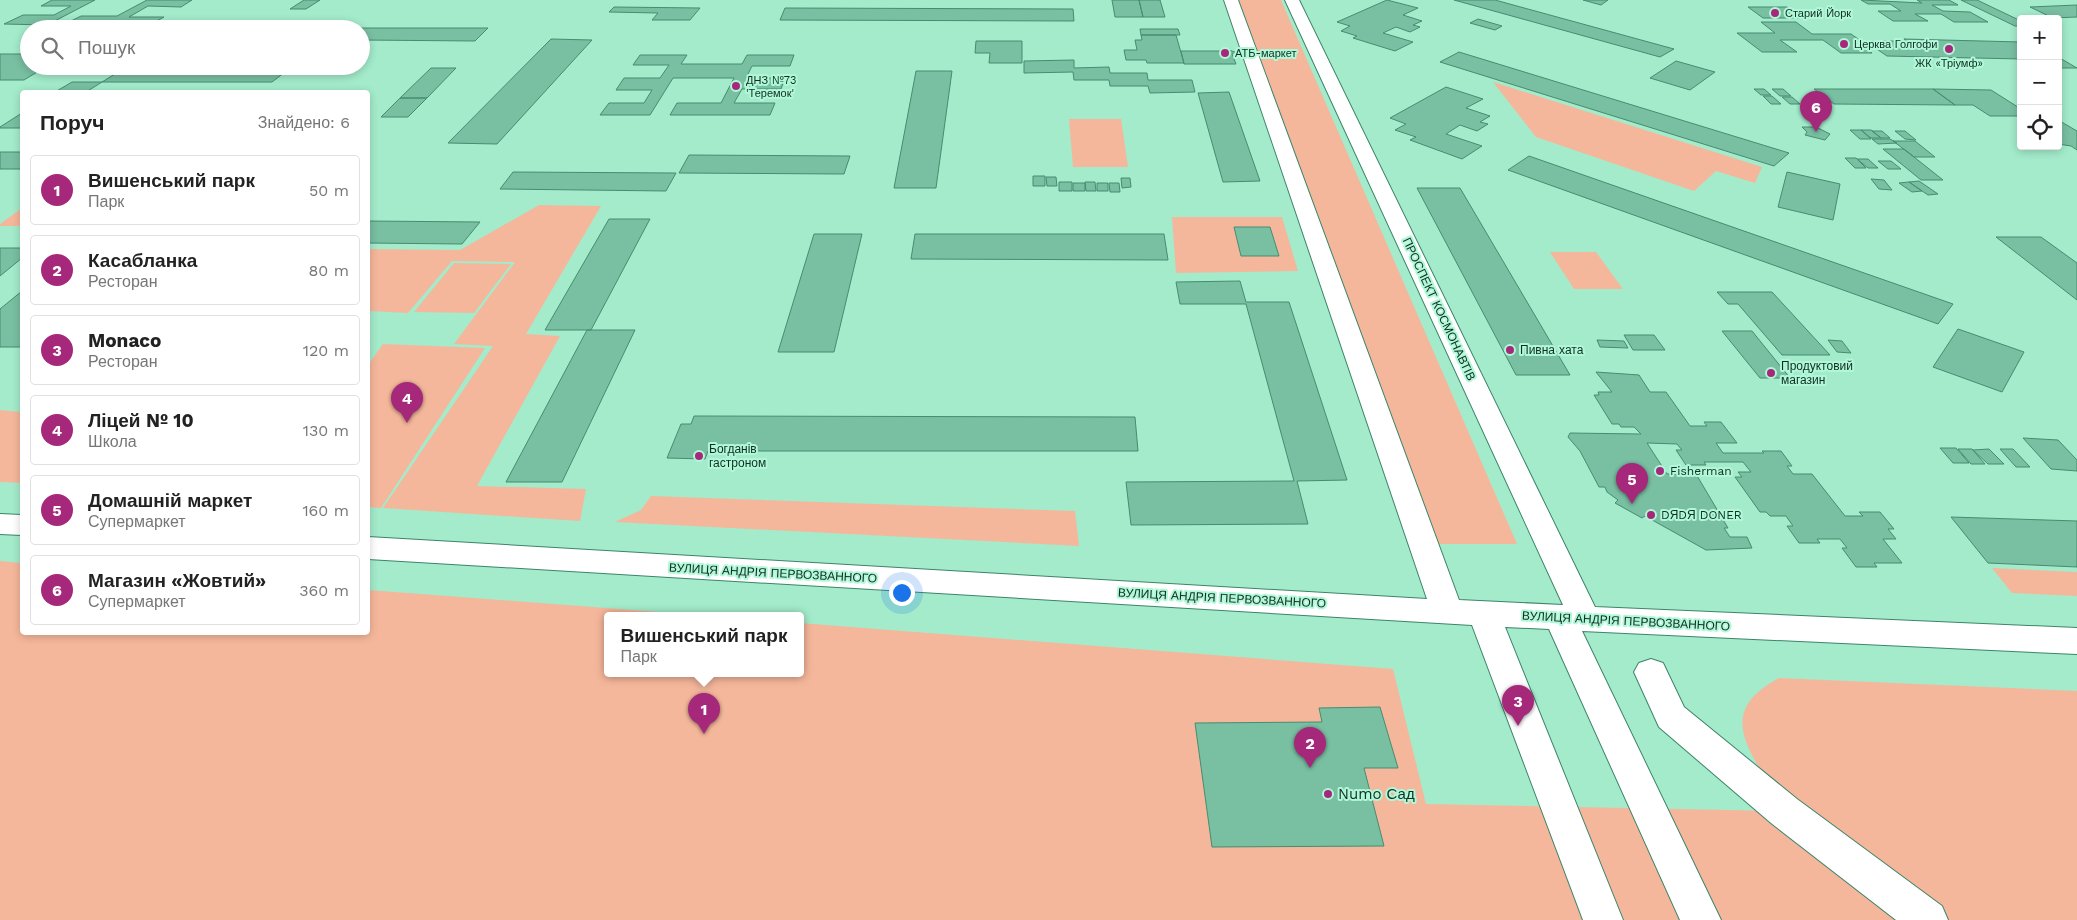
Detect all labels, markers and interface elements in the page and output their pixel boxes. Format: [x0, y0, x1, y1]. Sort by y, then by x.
marker: Старий Йорк [1769, 7, 1781, 19]
place label: Старий Йорк [1785, 7, 1851, 20]
map controls [2017, 15, 2062, 150]
button: + [2017, 15, 2062, 60]
search box [20, 20, 370, 75]
icon: search [38, 34, 66, 62]
text: Пошук [78, 36, 135, 59]
marker: Церква Голгофи [1838, 38, 1850, 50]
place label: Церква Голгофи [1854, 38, 1937, 51]
marker: ЖК «Тріумф» [1943, 43, 1955, 55]
marker: АТБ-маркет [1219, 47, 1231, 59]
place label: АТБ-маркет [1235, 47, 1297, 60]
place label: ЖК «Тріумф» [1915, 57, 1983, 70]
button: − [2017, 60, 2062, 105]
place label: ДНЗ №73 'Теремок' [746, 74, 796, 100]
marker: ДНЗ №73 'Теремок' [730, 80, 742, 92]
pin: 6 [1800, 91, 1832, 132]
button: locate [2017, 105, 2062, 150]
text: Поруч [40, 110, 104, 135]
text: Знайдено: 6 [258, 113, 350, 132]
text: Вишенський парк [88, 169, 255, 192]
text: 1 [54, 181, 60, 200]
text: 50 m [309, 181, 349, 200]
text: Парк [88, 192, 124, 211]
street label: ПРОСПЕКТ КОСМОНАВТІВ [1400, 235, 1478, 383]
text: Касабланка [88, 249, 197, 272]
text: 2 [52, 261, 62, 280]
text: 80 m [308, 261, 349, 280]
text: Ресторан [88, 272, 158, 291]
text: Monaco [88, 329, 161, 352]
text: 3 [52, 341, 62, 360]
text: 120 m [303, 341, 349, 360]
place label: Пивна хата [1520, 343, 1584, 357]
marker: Пивна хата [1504, 344, 1516, 356]
text: Ресторан [88, 352, 158, 371]
place label: Продуктовий магазин [1781, 359, 1853, 387]
marker: Продуктовий магазин [1765, 367, 1777, 379]
pin: 4 [391, 382, 423, 423]
text: Ліцей № 10 [88, 409, 194, 432]
text: 4 [52, 421, 62, 440]
text: 130 m [303, 421, 349, 440]
text: Школа [88, 432, 137, 451]
place label: Богданів гастроном [709, 442, 766, 470]
marker: Богданів гастроном [693, 450, 705, 462]
pin: 5 [1616, 463, 1648, 504]
place label: Fisherman [1670, 464, 1732, 478]
marker: Fisherman [1654, 465, 1666, 477]
text: Домашній маркет [88, 489, 252, 512]
text: 5 [52, 501, 62, 520]
text: 160 m [302, 501, 349, 520]
place label: DЯDЯ DONER [1661, 508, 1742, 522]
marker: DЯDЯ DONER [1645, 509, 1657, 521]
text: Супермаркет [88, 512, 186, 531]
street label: ВУЛИЦЯ АНДРІЯ ПЕРВОЗВАННОГО [669, 561, 877, 585]
text: Магазин «Жовтий» [88, 569, 266, 592]
your location [889, 580, 915, 606]
text: 6 [52, 581, 62, 600]
text: 360 m [299, 581, 349, 600]
street label: ВУЛИЦЯ АНДРІЯ ПЕРВОЗВАННОГО [1118, 586, 1326, 610]
text: Супермаркет [88, 592, 186, 611]
street label: ВУЛИЦЯ АНДРІЯ ПЕРВОЗВАННОГО [1522, 609, 1730, 633]
popup [604, 612, 804, 677]
text: Вишенський парк [621, 624, 788, 647]
text: Парк [621, 647, 657, 666]
pin: 3 [1502, 685, 1534, 726]
pin: 1 [688, 693, 720, 734]
pin: 2 [1294, 727, 1326, 768]
place label: Numo Сад [1338, 785, 1415, 803]
marker: Numo Сад [1322, 788, 1334, 800]

